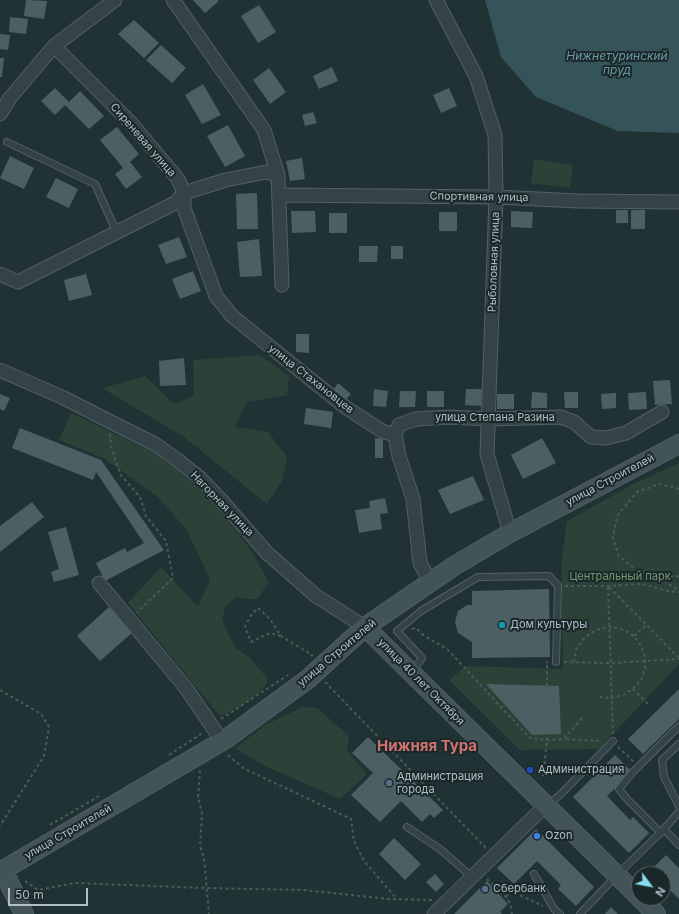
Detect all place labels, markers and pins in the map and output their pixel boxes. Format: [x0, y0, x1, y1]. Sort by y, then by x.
place label: Дом культуры [510, 618, 587, 632]
marker: Дом культуры [497, 620, 507, 630]
place label: Администрация [538, 763, 624, 777]
marker: Администрация [525, 765, 535, 775]
place label: Администрация города [397, 770, 483, 796]
marker: Администрация города [384, 778, 394, 788]
place label: Ozon [545, 829, 572, 843]
marker: Ozon [532, 831, 542, 841]
place label: Сбербанк [493, 882, 546, 896]
marker: Сбербанк [480, 884, 490, 894]

